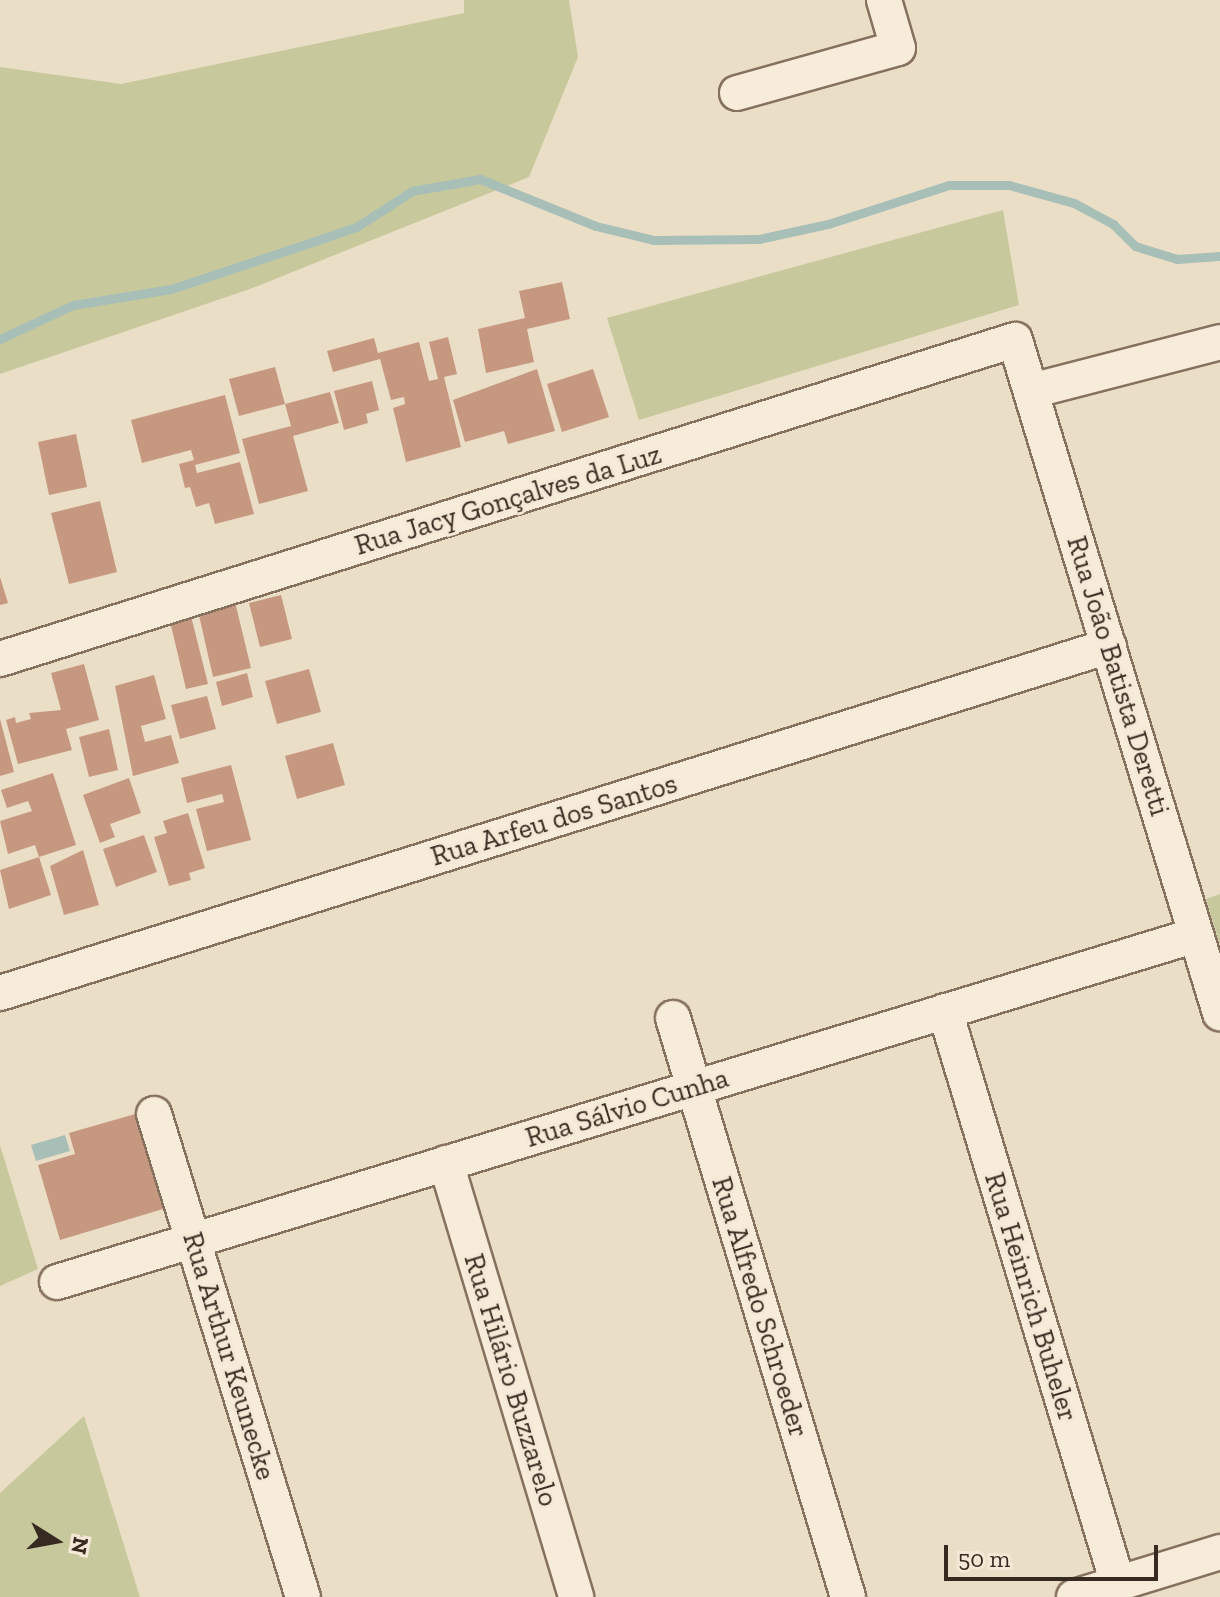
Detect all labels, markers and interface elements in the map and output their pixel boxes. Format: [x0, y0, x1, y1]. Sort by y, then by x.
street label: Rua Jacy Gonçalves da Luz [350, 437, 666, 563]
street label: Rua João Batista Deretti [1059, 532, 1177, 820]
street label: Rua Arfeu dos Santos [426, 766, 682, 874]
street label: Rua Sálvio Cunha [522, 1061, 732, 1155]
street label: Rua Heinrich Buheler [977, 1168, 1085, 1426]
street label: Rua Alfredo Schroeder [704, 1172, 816, 1442]
street label: Rua Arthur Keunecke [175, 1228, 283, 1484]
street label: Rua Hilário Buzzarelo [457, 1250, 565, 1510]
north arrow [16, 1501, 96, 1581]
scale bar [948, 1529, 1162, 1579]
text: N [65, 1535, 95, 1556]
text: 50 m [958, 1544, 1010, 1573]

